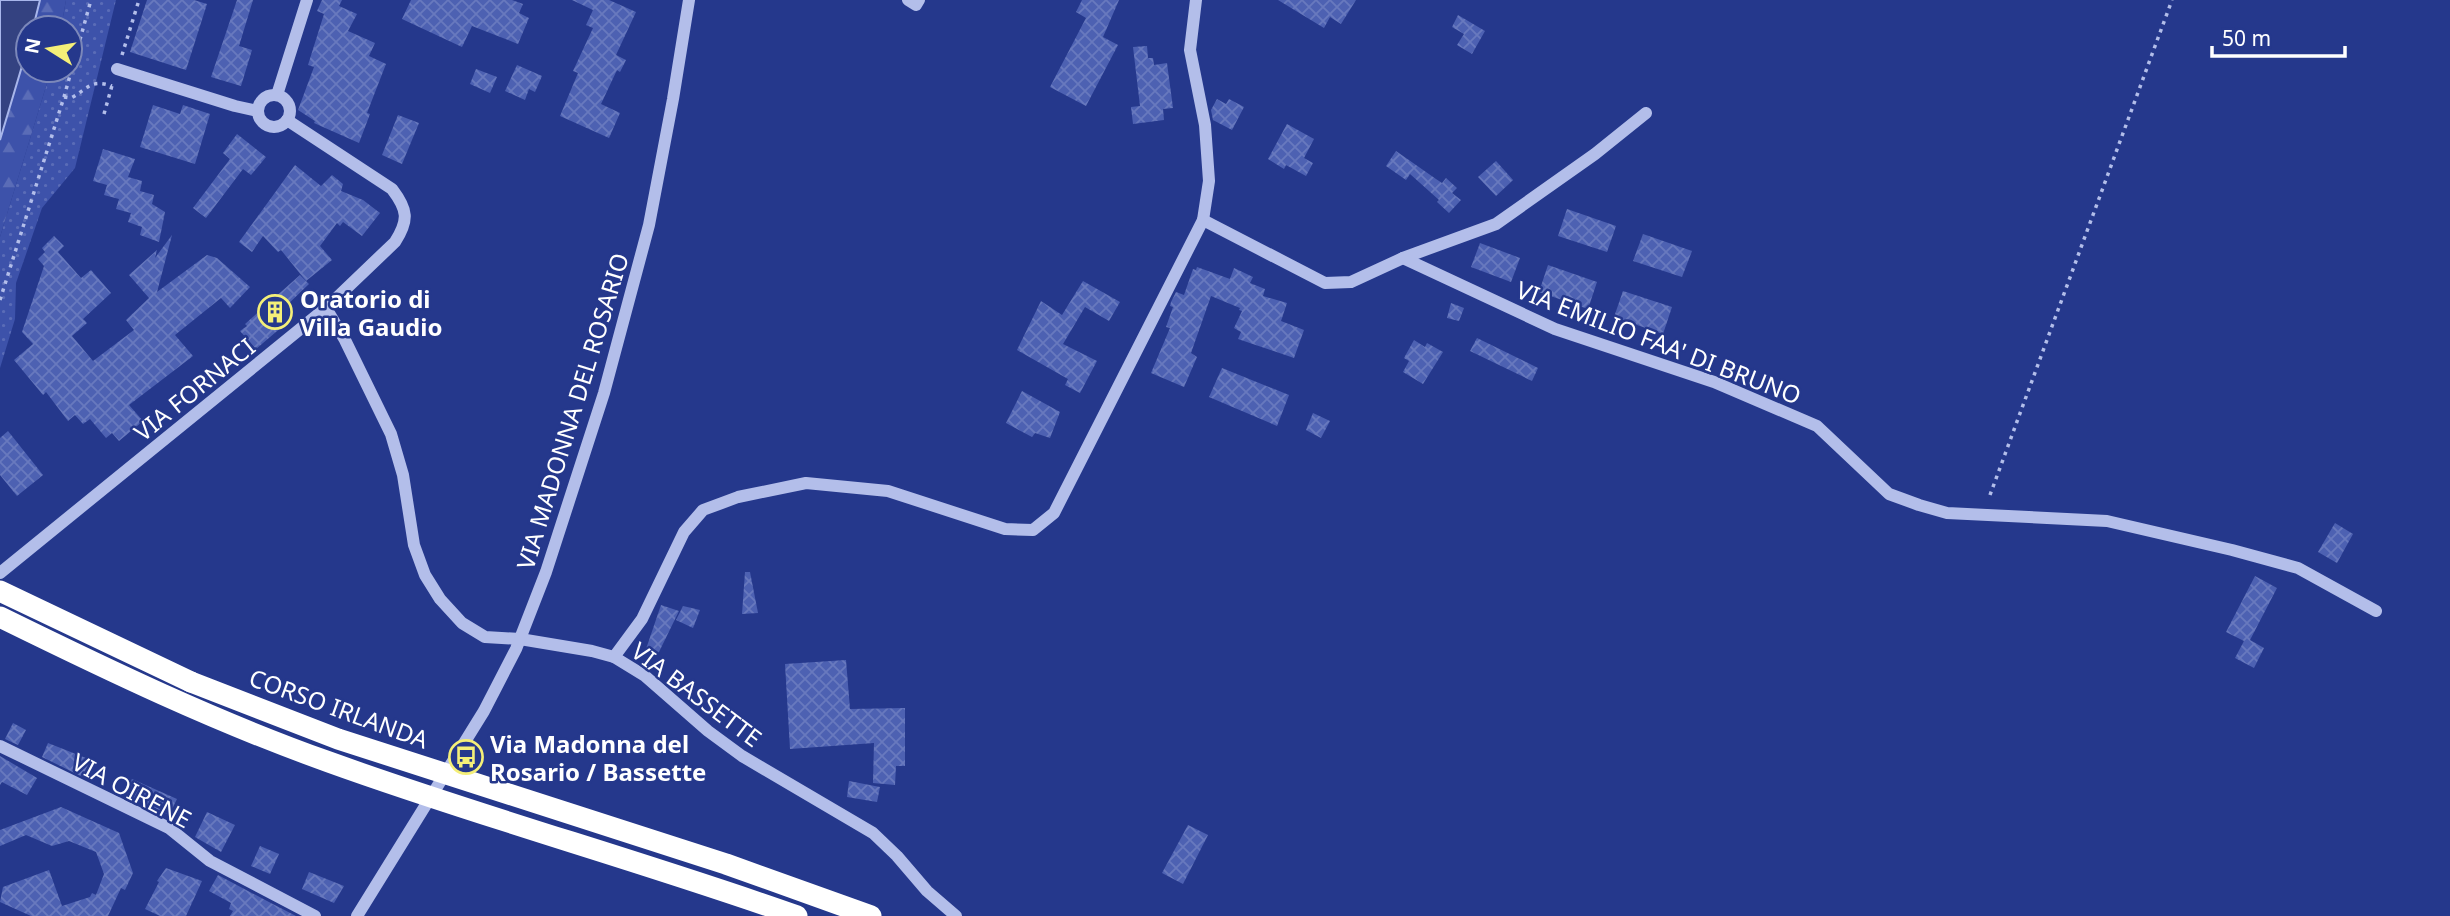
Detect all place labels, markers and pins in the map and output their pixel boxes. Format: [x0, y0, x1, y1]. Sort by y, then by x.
place label: Oratorio di Villa Gaudio [300, 282, 442, 343]
building icon: Oratorio di Villa Gaudio [256, 293, 294, 331]
place label: Via Madonna del Rosario / Bassette [490, 727, 706, 788]
bus stop icon: Via Madonna del Rosario / Bassette [447, 738, 485, 776]

